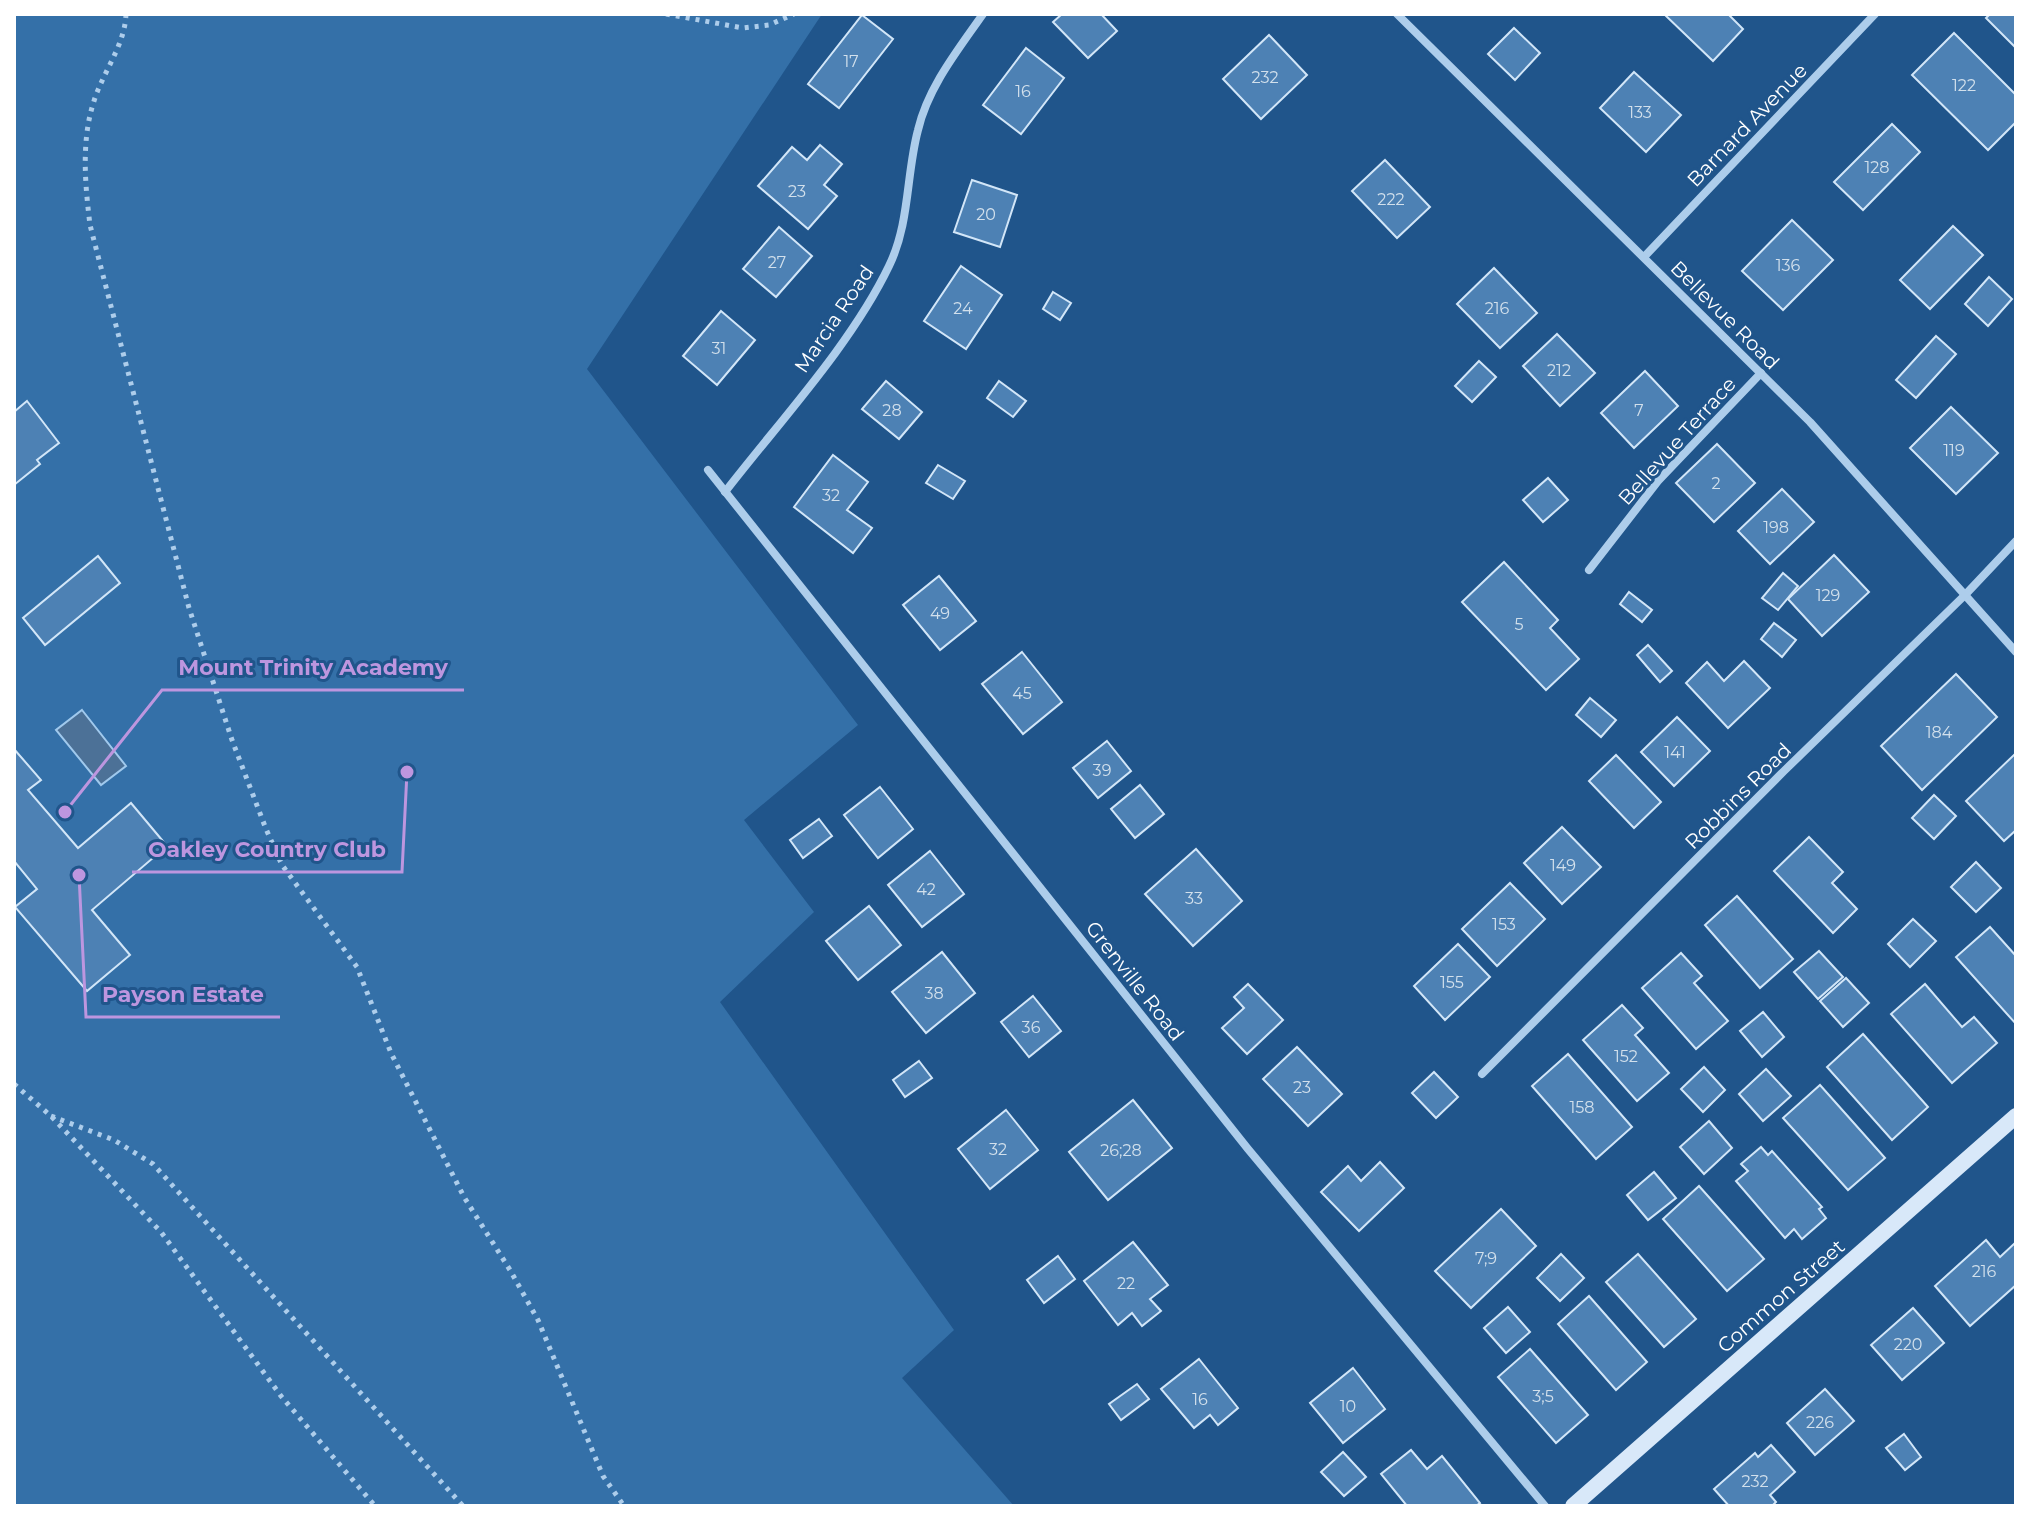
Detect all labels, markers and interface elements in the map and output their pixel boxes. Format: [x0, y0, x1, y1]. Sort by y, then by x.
house number: 17 [843, 52, 859, 71]
street label: Barnard Avenue [1682, 58, 1812, 192]
house number: 232 [1251, 68, 1279, 87]
house number: 122 [1952, 76, 1976, 95]
house number: 16 [1015, 82, 1031, 101]
house number: 133 [1628, 103, 1652, 122]
house number: 128 [1864, 158, 1890, 177]
house number: 23 [788, 182, 806, 201]
house number: 222 [1377, 190, 1405, 209]
house number: 20 [976, 205, 996, 224]
house number: 27 [768, 253, 786, 272]
street label: Bellevue Road [1666, 256, 1784, 374]
house number: 136 [1776, 256, 1801, 275]
street label: Marcia Road [789, 261, 879, 377]
house number: 24 [953, 299, 973, 318]
house number: 216 [1485, 299, 1510, 318]
house number: 31 [712, 339, 726, 358]
house number: 212 [1547, 361, 1571, 380]
street label: Bellevue Terrace [1613, 372, 1741, 510]
house number: 28 [882, 401, 902, 420]
house number: 7 [1634, 401, 1644, 420]
house number: 119 [1943, 441, 1965, 460]
house number: 2 [1711, 474, 1721, 493]
house number: 32 [822, 486, 840, 505]
house number: 198 [1763, 518, 1789, 537]
house number: 129 [1816, 586, 1840, 605]
house number: 49 [930, 604, 950, 623]
house number: 5 [1514, 615, 1524, 634]
callout: Mount Trinity Academy [162, 644, 464, 690]
text: Mount Trinity Academy [178, 654, 449, 681]
house number: 45 [1012, 684, 1032, 703]
house number: 184 [1926, 723, 1953, 742]
street label: Robbins Road [1680, 738, 1796, 854]
house number: 141 [1664, 743, 1686, 762]
house number: 39 [1093, 761, 1111, 780]
callout: Oakley Country Club [132, 826, 402, 872]
text: Oakley Country Club [148, 836, 386, 863]
house number: 149 [1550, 856, 1576, 875]
house number: 42 [916, 880, 936, 899]
house number: 33 [1185, 889, 1203, 908]
house number: 153 [1492, 915, 1516, 934]
street label: Grenville Road [1081, 916, 1189, 1046]
callout: Payson Estate [86, 971, 280, 1017]
house number: 155 [1440, 973, 1464, 992]
text: Payson Estate [102, 981, 264, 1008]
house number: 38 [924, 984, 944, 1003]
house number: 36 [1022, 1018, 1041, 1037]
house number: 152 [1614, 1047, 1638, 1066]
house number: 23 [1293, 1078, 1311, 1097]
house number: 158 [1569, 1098, 1595, 1117]
house number: 32 [989, 1140, 1007, 1159]
house number: 26;28 [1100, 1141, 1142, 1160]
street label: Common Street [1713, 1234, 1849, 1358]
house number: 7;9 [1475, 1249, 1497, 1268]
house number: 216 [1972, 1262, 1997, 1281]
house number: 22 [1117, 1274, 1135, 1293]
house number: 220 [1894, 1335, 1922, 1354]
house number: 3;5 [1532, 1387, 1554, 1406]
house number: 16 [1192, 1390, 1208, 1409]
house number: 10 [1340, 1397, 1356, 1416]
house number: 226 [1806, 1413, 1834, 1432]
house number: 232 [1741, 1472, 1769, 1491]

